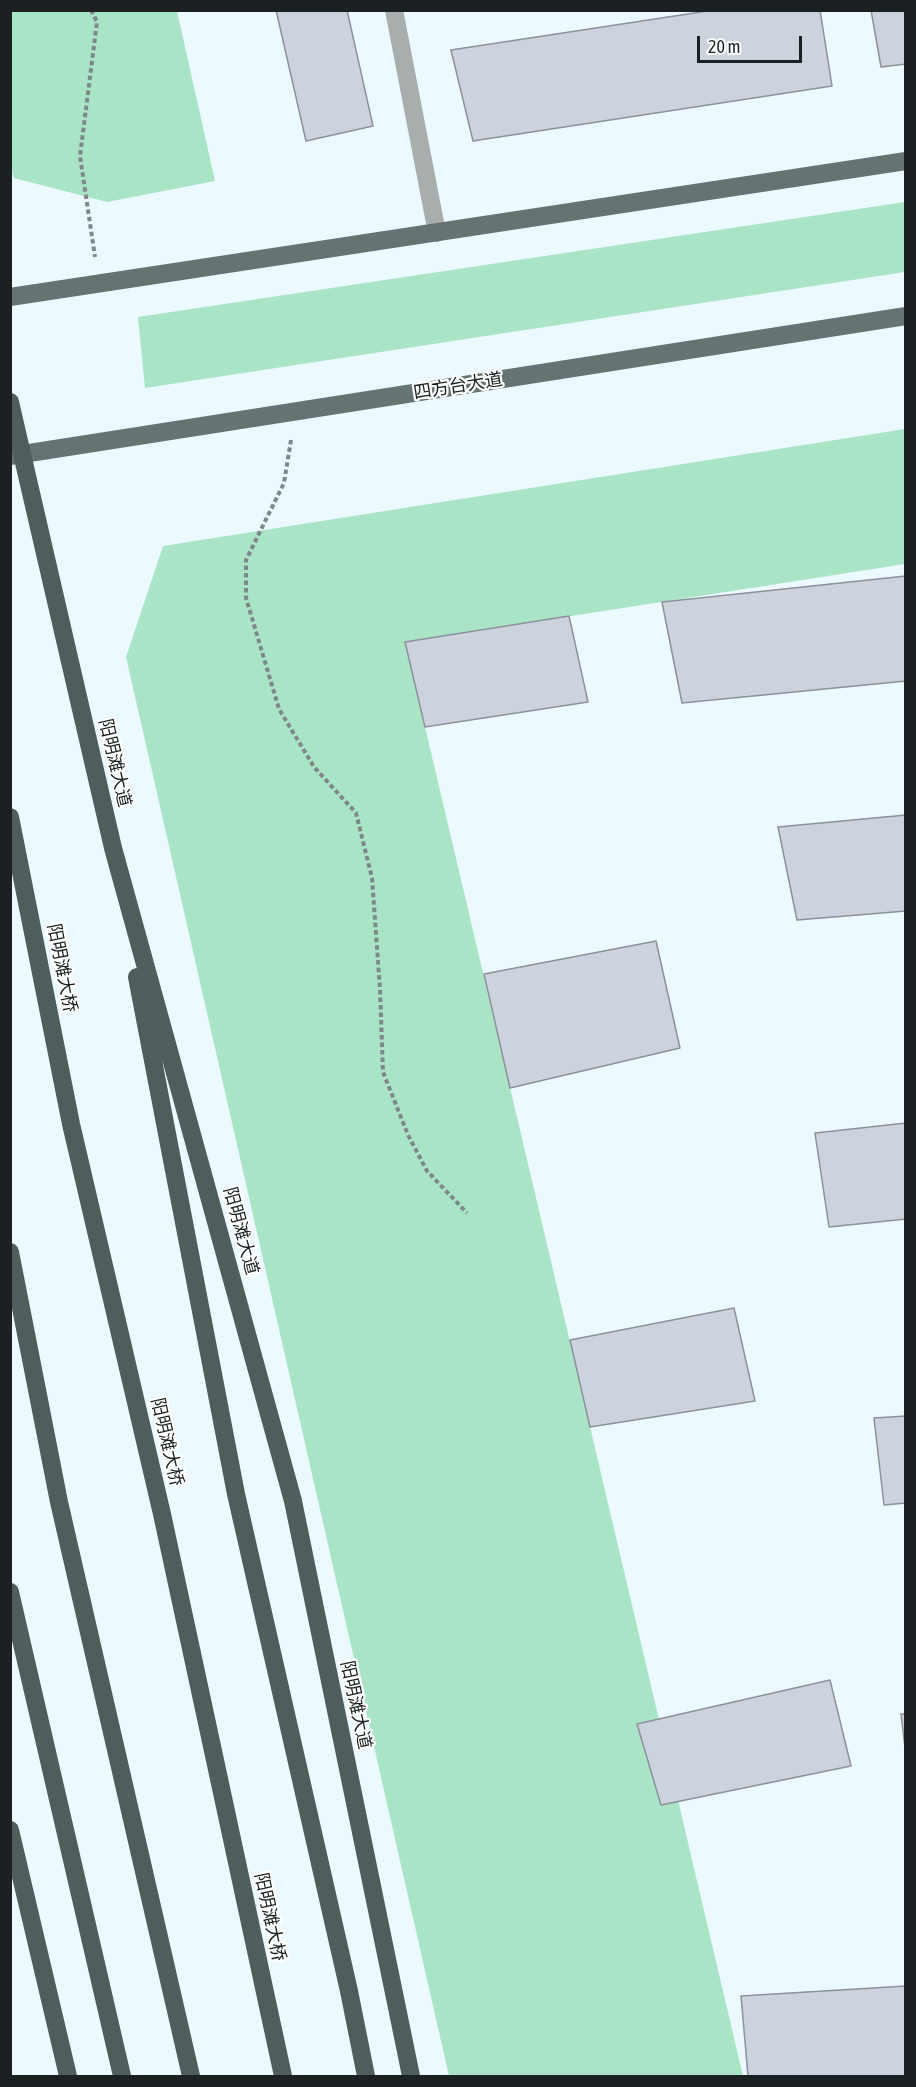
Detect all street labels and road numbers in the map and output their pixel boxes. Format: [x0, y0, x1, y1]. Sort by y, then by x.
street label: 四方台大道 [412, 368, 504, 404]
street label: 阳明滩大道 [94, 717, 136, 809]
street label: 阳明滩大桥 [43, 922, 81, 1014]
street label: 阳明滩大道 [219, 1185, 263, 1277]
street label: 阳明滩大桥 [146, 1396, 188, 1488]
street label: 阳明滩大道 [336, 1659, 376, 1751]
street label: 阳明滩大桥 [250, 1871, 290, 1963]

